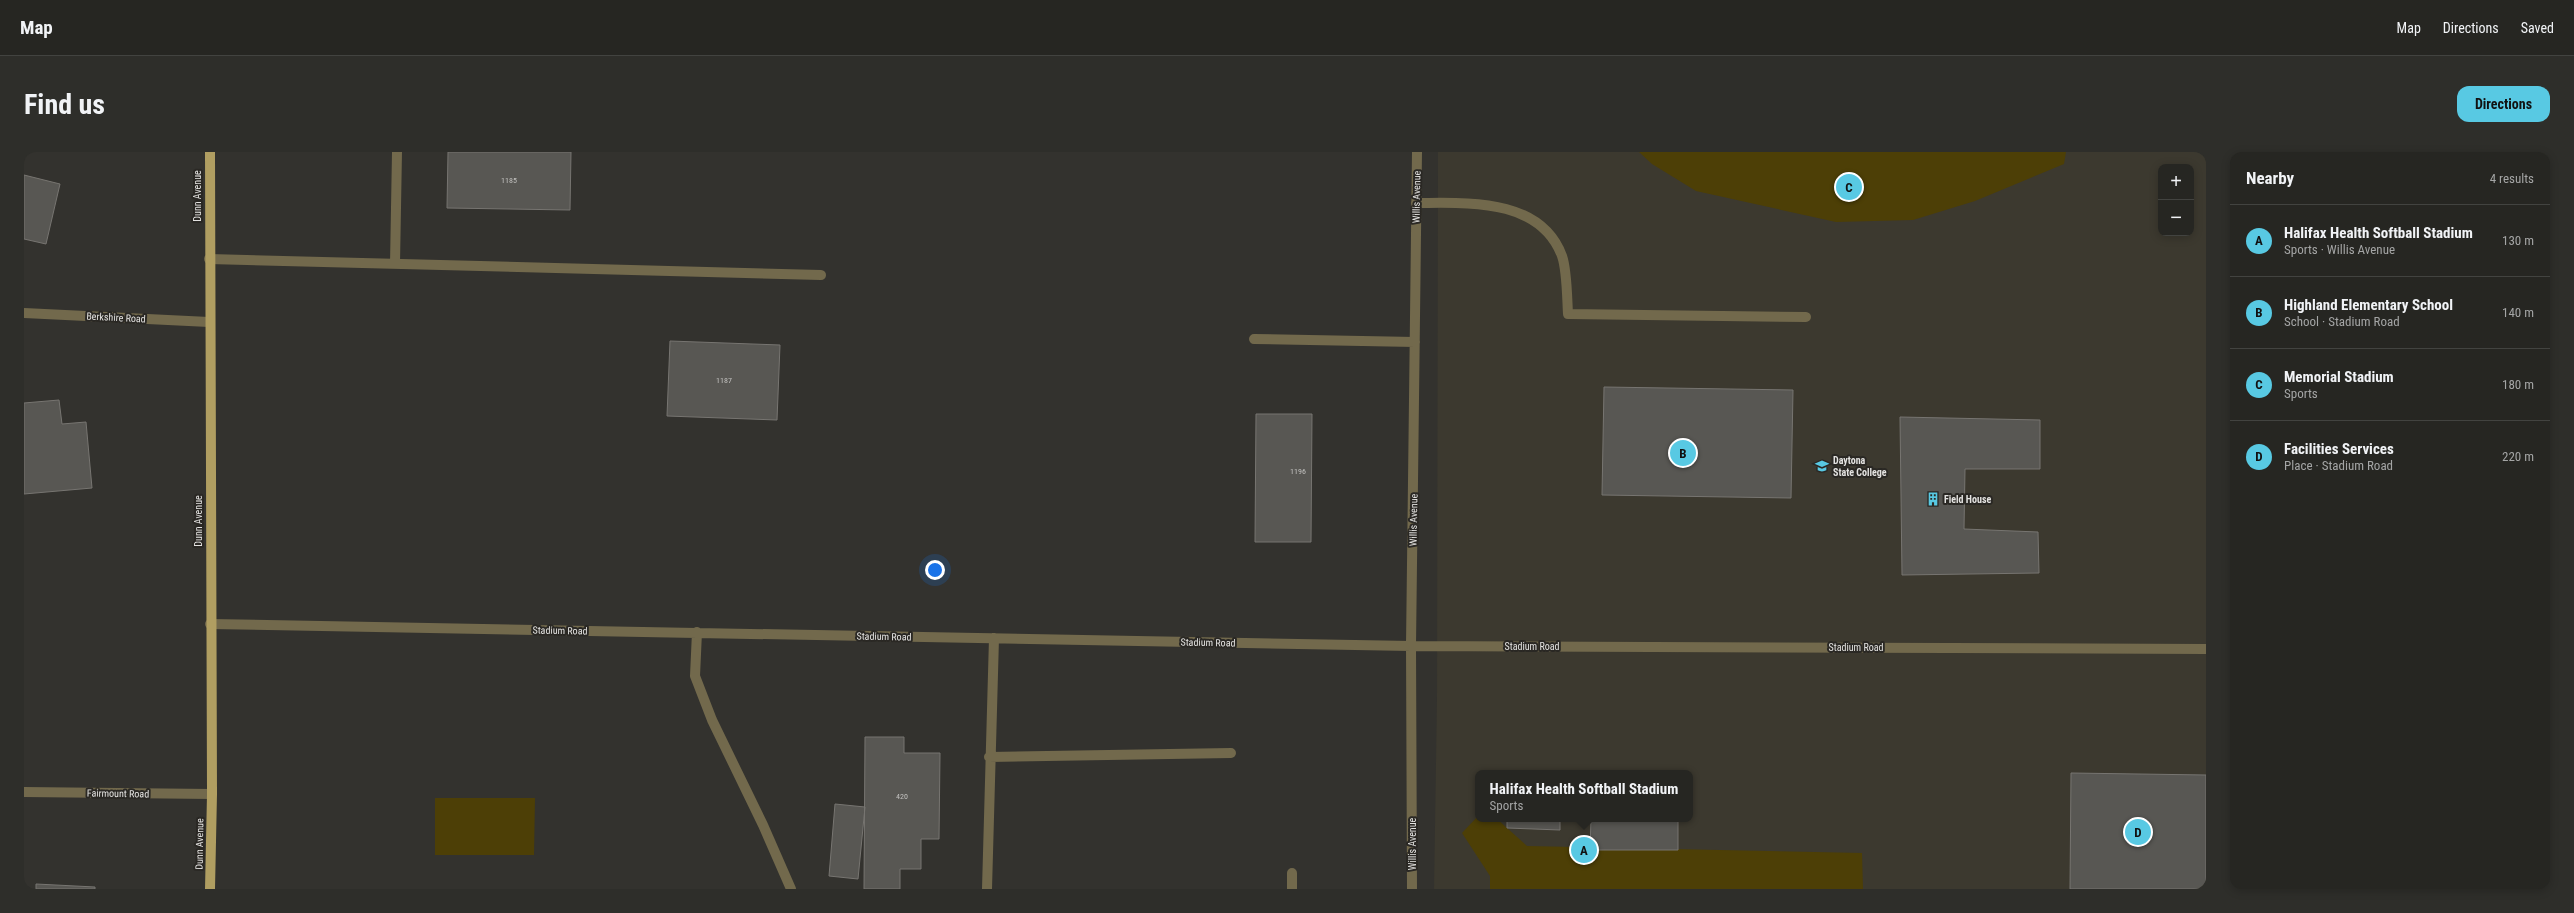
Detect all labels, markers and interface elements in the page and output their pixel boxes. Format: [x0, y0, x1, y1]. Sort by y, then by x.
text: Map [20, 16, 53, 39]
text: Map [2397, 20, 2421, 36]
text: Directions [2443, 20, 2499, 36]
text: Saved [2521, 20, 2554, 36]
button: Directions [2457, 86, 2550, 122]
text: Find us [24, 88, 105, 121]
map controls [2158, 164, 2194, 236]
button: + [2158, 164, 2194, 200]
text: Nearby [2246, 168, 2294, 188]
street label: Dunn Avenue [192, 170, 203, 222]
street label: Willis Avenue [1411, 170, 1422, 223]
text: 4 results [2490, 171, 2534, 186]
pin: C [1836, 172, 1862, 202]
house number: 1185 [501, 176, 517, 185]
button: − [2158, 200, 2194, 236]
text: Halifax Health Softball Stadium [2284, 224, 2473, 242]
text: A [2255, 233, 2263, 248]
text: 130 m [2502, 233, 2534, 248]
text: Sports · Willis Avenue [2284, 242, 2395, 257]
text: Highland Elementary School [2284, 296, 2453, 314]
text: B [2255, 305, 2263, 320]
text: 140 m [2502, 305, 2534, 320]
street label: Berkshire Road [86, 310, 146, 325]
text: School · Stadium Road [2284, 314, 2400, 329]
text: Memorial Stadium [2284, 368, 2394, 386]
house number: 1187 [716, 376, 732, 385]
text: C [2255, 377, 2263, 392]
text: 180 m [2502, 377, 2534, 392]
text: Sports [2284, 386, 2318, 401]
pin: B [1670, 438, 1696, 468]
text: Facilities Services [2284, 440, 2394, 458]
text: D [2255, 449, 2263, 464]
text: 220 m [2502, 449, 2534, 464]
place label: Daytona State College [1833, 455, 1887, 478]
school or university icon: Daytona State College [1814, 458, 1830, 474]
text: Place · Stadium Road [2284, 458, 2393, 473]
house number: 1196 [1290, 467, 1306, 476]
building icon: Field House [1925, 491, 1941, 507]
street label: Willis Avenue [1408, 493, 1419, 546]
place label: Field House [1944, 494, 1991, 505]
street label: Dunn Avenue [193, 495, 204, 547]
your location [925, 560, 945, 580]
street label: Stadium Road [532, 625, 588, 636]
street label: Stadium Road [856, 631, 912, 642]
street label: Stadium Road [1180, 637, 1236, 648]
street label: Stadium Road [1505, 641, 1559, 652]
street label: Stadium Road [1829, 642, 1883, 653]
popup [1475, 770, 1693, 822]
text: Halifax Health Softball Stadium [1490, 780, 1678, 798]
street label: Fairmount Road [87, 787, 149, 800]
house number: 420 [896, 792, 908, 801]
text: Sports [1490, 798, 1523, 813]
street label: Willis Avenue [1407, 817, 1418, 870]
pin: D [2125, 817, 2151, 847]
street label: Dunn Avenue [194, 818, 205, 870]
pin: A [1571, 835, 1597, 865]

